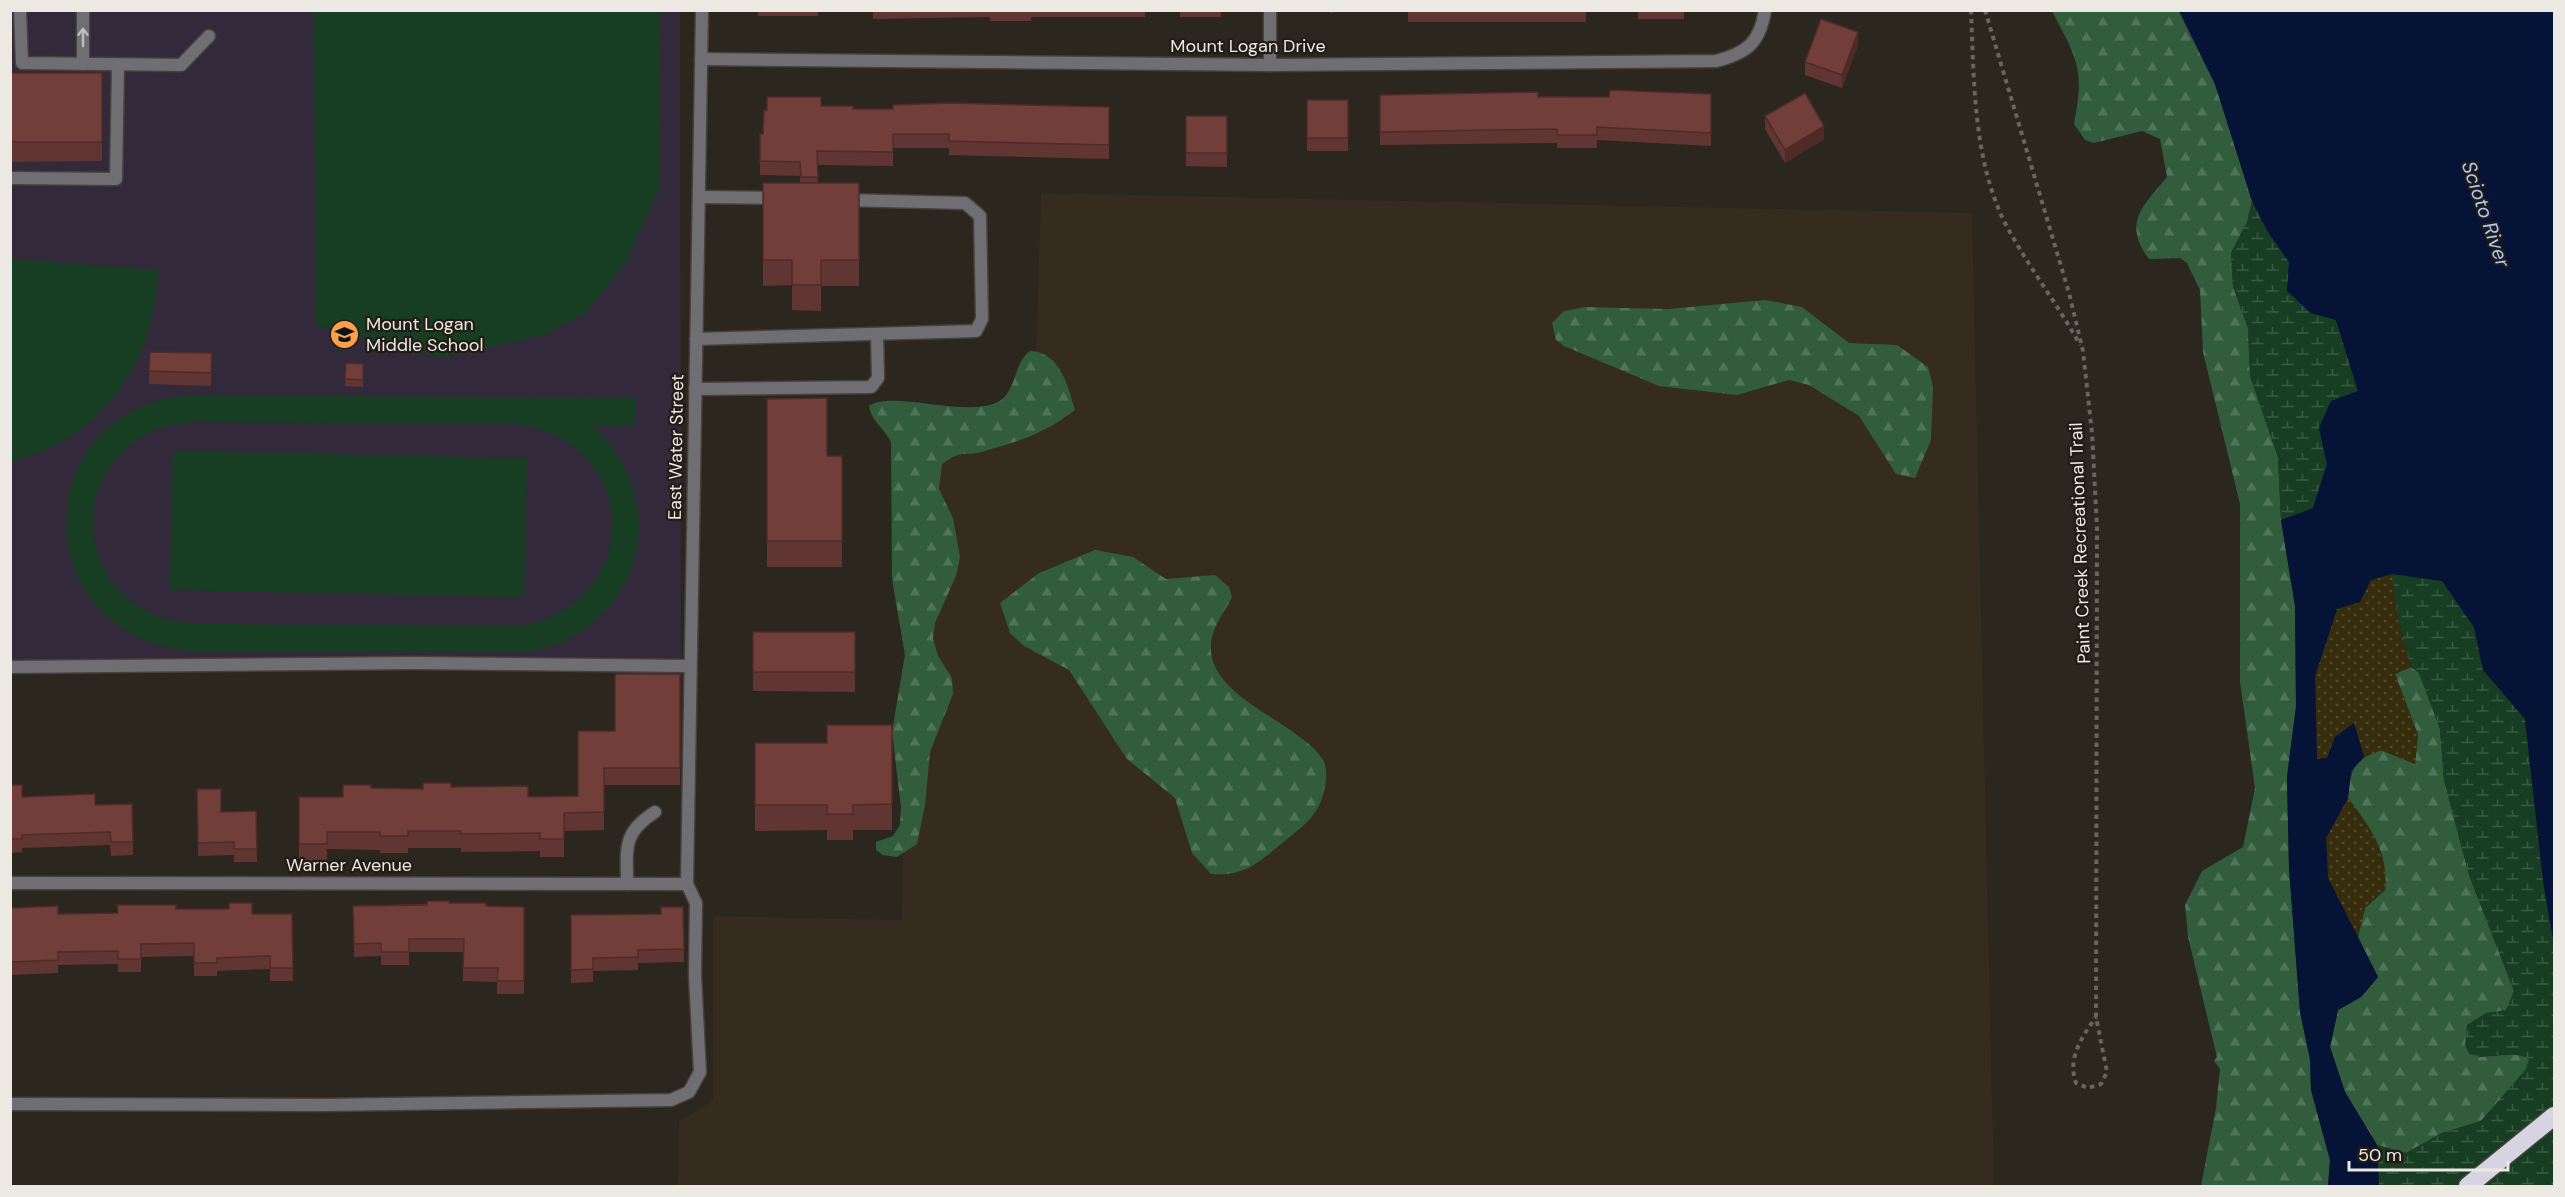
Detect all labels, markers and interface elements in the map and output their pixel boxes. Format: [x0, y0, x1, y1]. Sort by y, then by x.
one-way arrow [77, 28, 89, 48]
street label: Mount Logan Drive [1170, 34, 1326, 58]
water label: Scioto River [2456, 157, 2516, 271]
place label: Mount Logan Middle School [366, 312, 484, 357]
school or university icon: Mount Logan Middle School [329, 318, 361, 350]
street label: East Water Street [663, 374, 689, 520]
street label: Paint Creek Recreational Trail [2064, 422, 2096, 664]
street label: Warner Avenue [286, 853, 412, 877]
scale bar [2349, 1134, 2508, 1172]
text: 50 m [2358, 1143, 2402, 1167]

